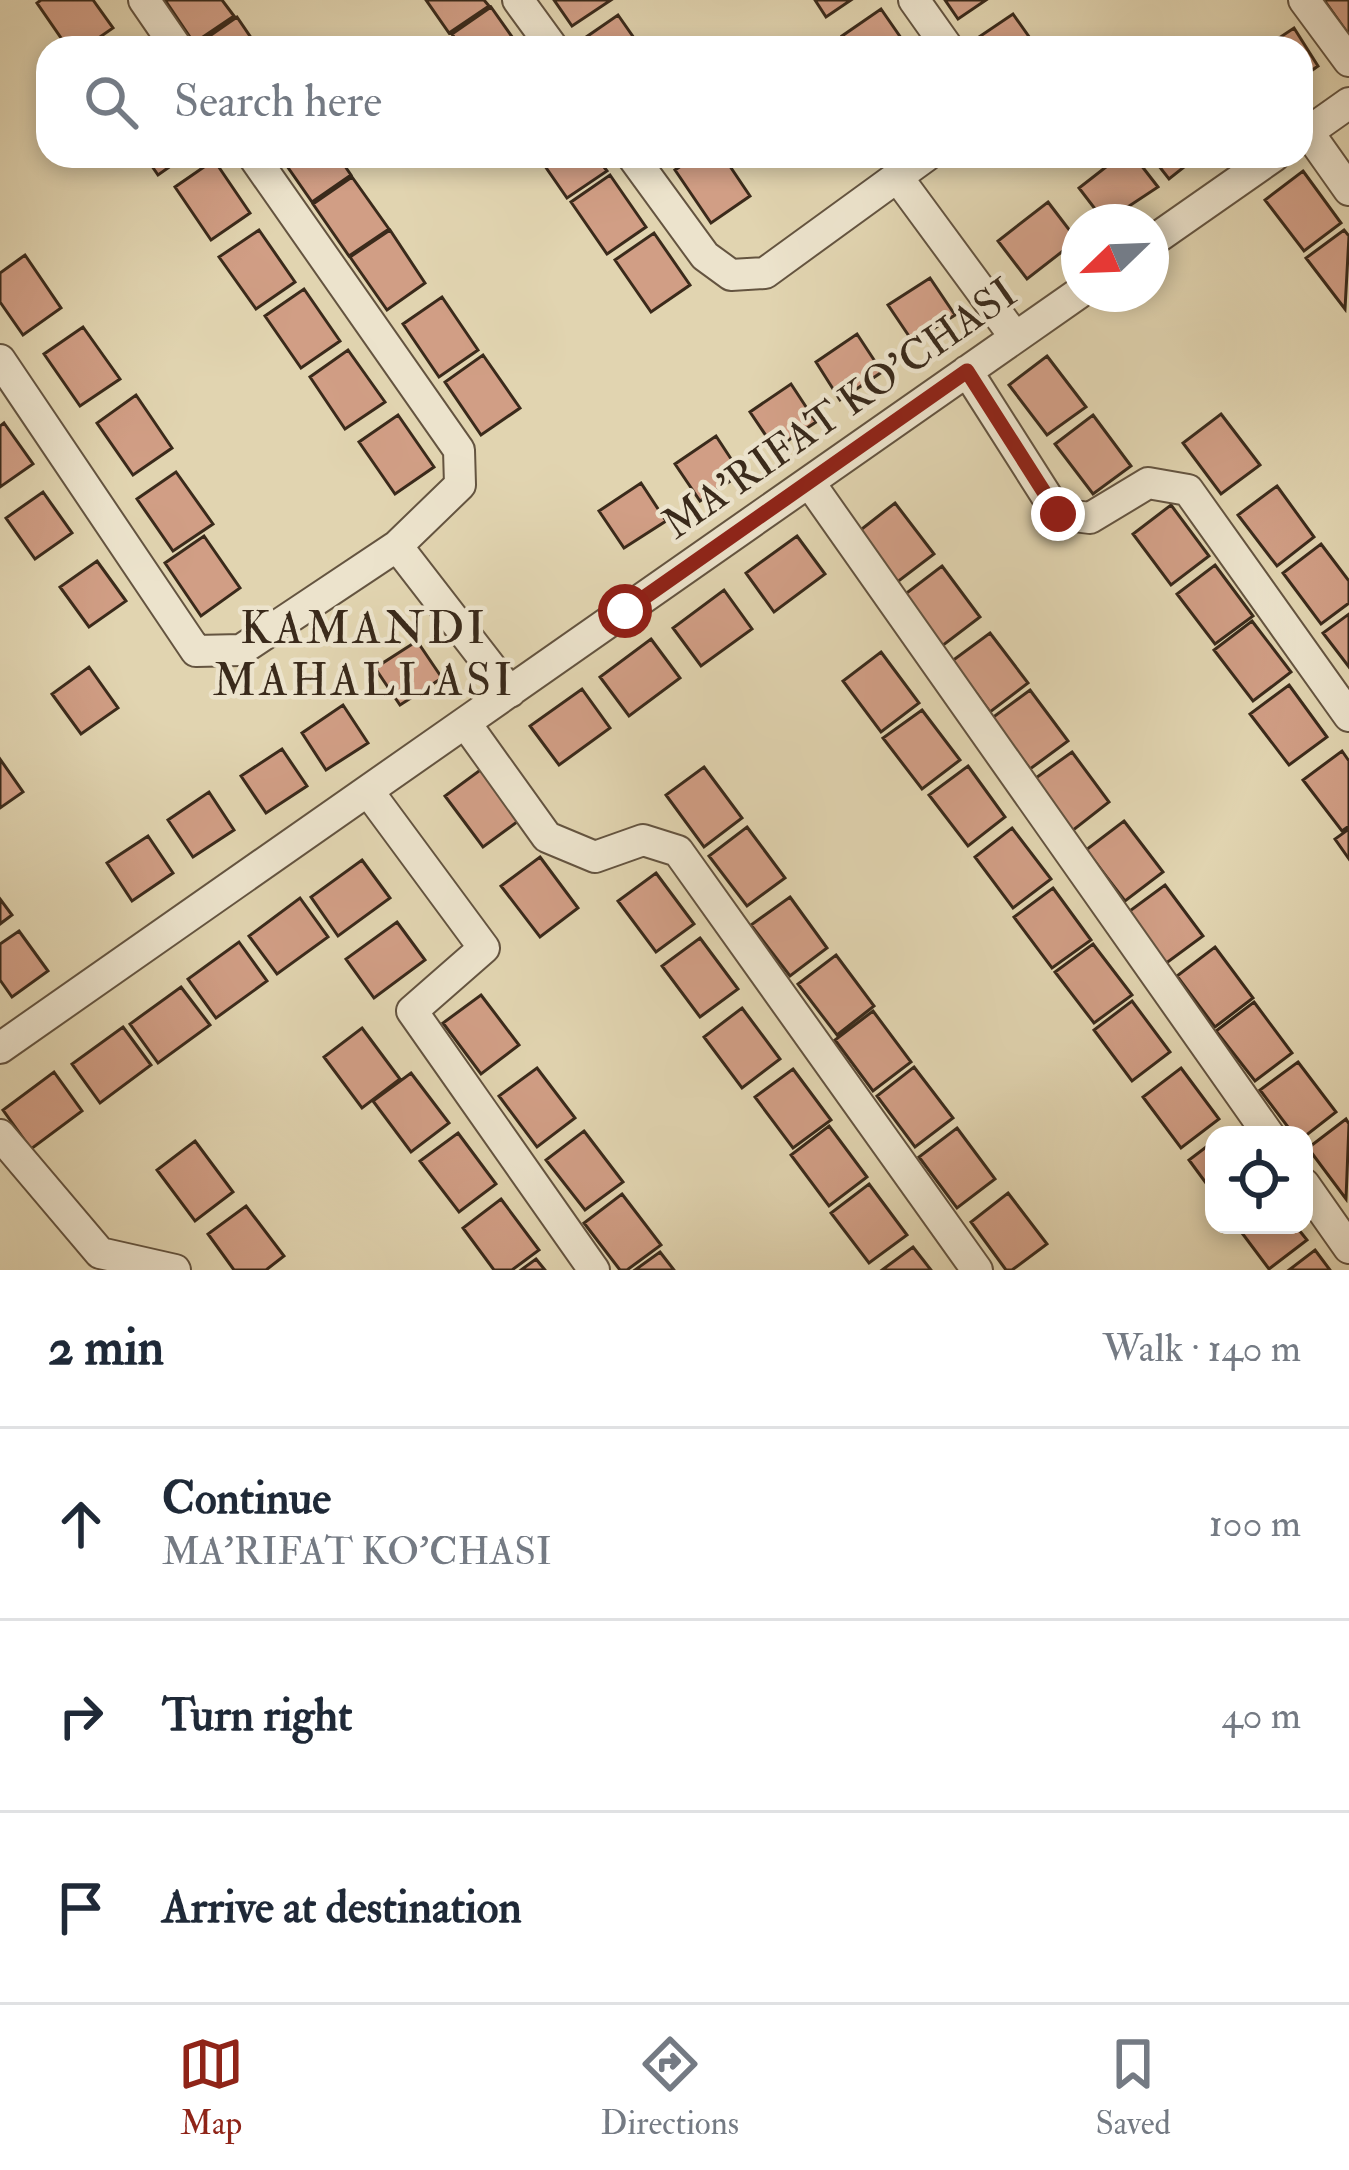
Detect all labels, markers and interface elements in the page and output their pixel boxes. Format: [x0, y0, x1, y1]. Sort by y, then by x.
search box [36, 36, 1313, 168]
icon: search [78, 69, 144, 135]
text: Search here [174, 74, 382, 130]
north arrow [1061, 204, 1169, 312]
street label: MA'RIFAT KO'CHASI [653, 267, 1027, 551]
route end [1031, 487, 1085, 541]
route start [598, 584, 652, 638]
district label: KAMANDI MAHALLASI [213, 601, 515, 709]
map controls [1205, 1126, 1313, 1234]
button: locate [1205, 1126, 1313, 1234]
text: 2 min [48, 1316, 164, 1380]
text: Walk · 140 m [1103, 1324, 1301, 1373]
text: Continue [162, 1471, 331, 1527]
icon: ahead [48, 1491, 114, 1557]
text: 100 m [1209, 1499, 1301, 1548]
text: MA'RIFAT KO'CHASI [162, 1527, 552, 1576]
icon: right [48, 1683, 114, 1749]
text: Turn right [162, 1688, 352, 1744]
text: 40 m [1222, 1691, 1301, 1740]
icon: arrive [48, 1875, 114, 1941]
text: Arrive at destination [162, 1880, 522, 1936]
tab: Map [178, 2031, 244, 2144]
tab: Directions [601, 2031, 739, 2144]
tab: Saved [1095, 2031, 1171, 2144]

